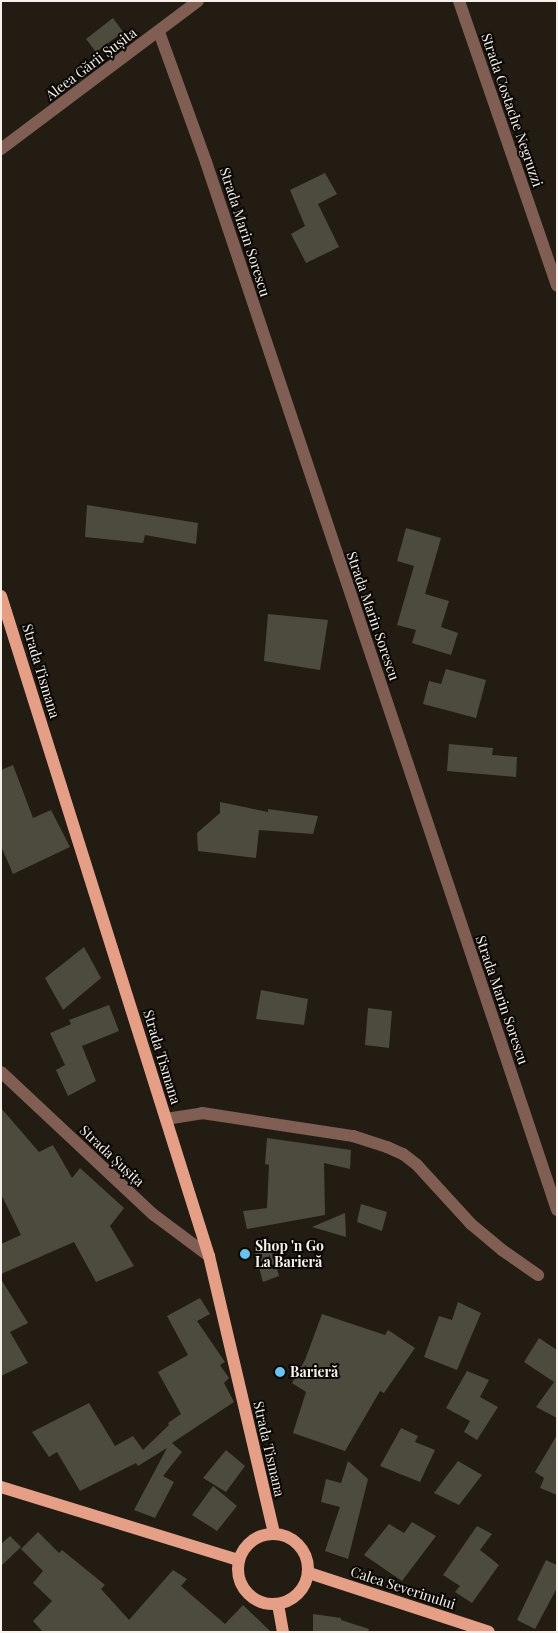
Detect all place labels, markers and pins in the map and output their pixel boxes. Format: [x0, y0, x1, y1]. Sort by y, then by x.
place label: Shop 'n Go La Barieră [255, 1238, 324, 1270]
marker: Shop 'n Go La Barieră [239, 1248, 251, 1260]
place label: Barieră [290, 1364, 338, 1380]
marker: Barieră [274, 1366, 286, 1378]

